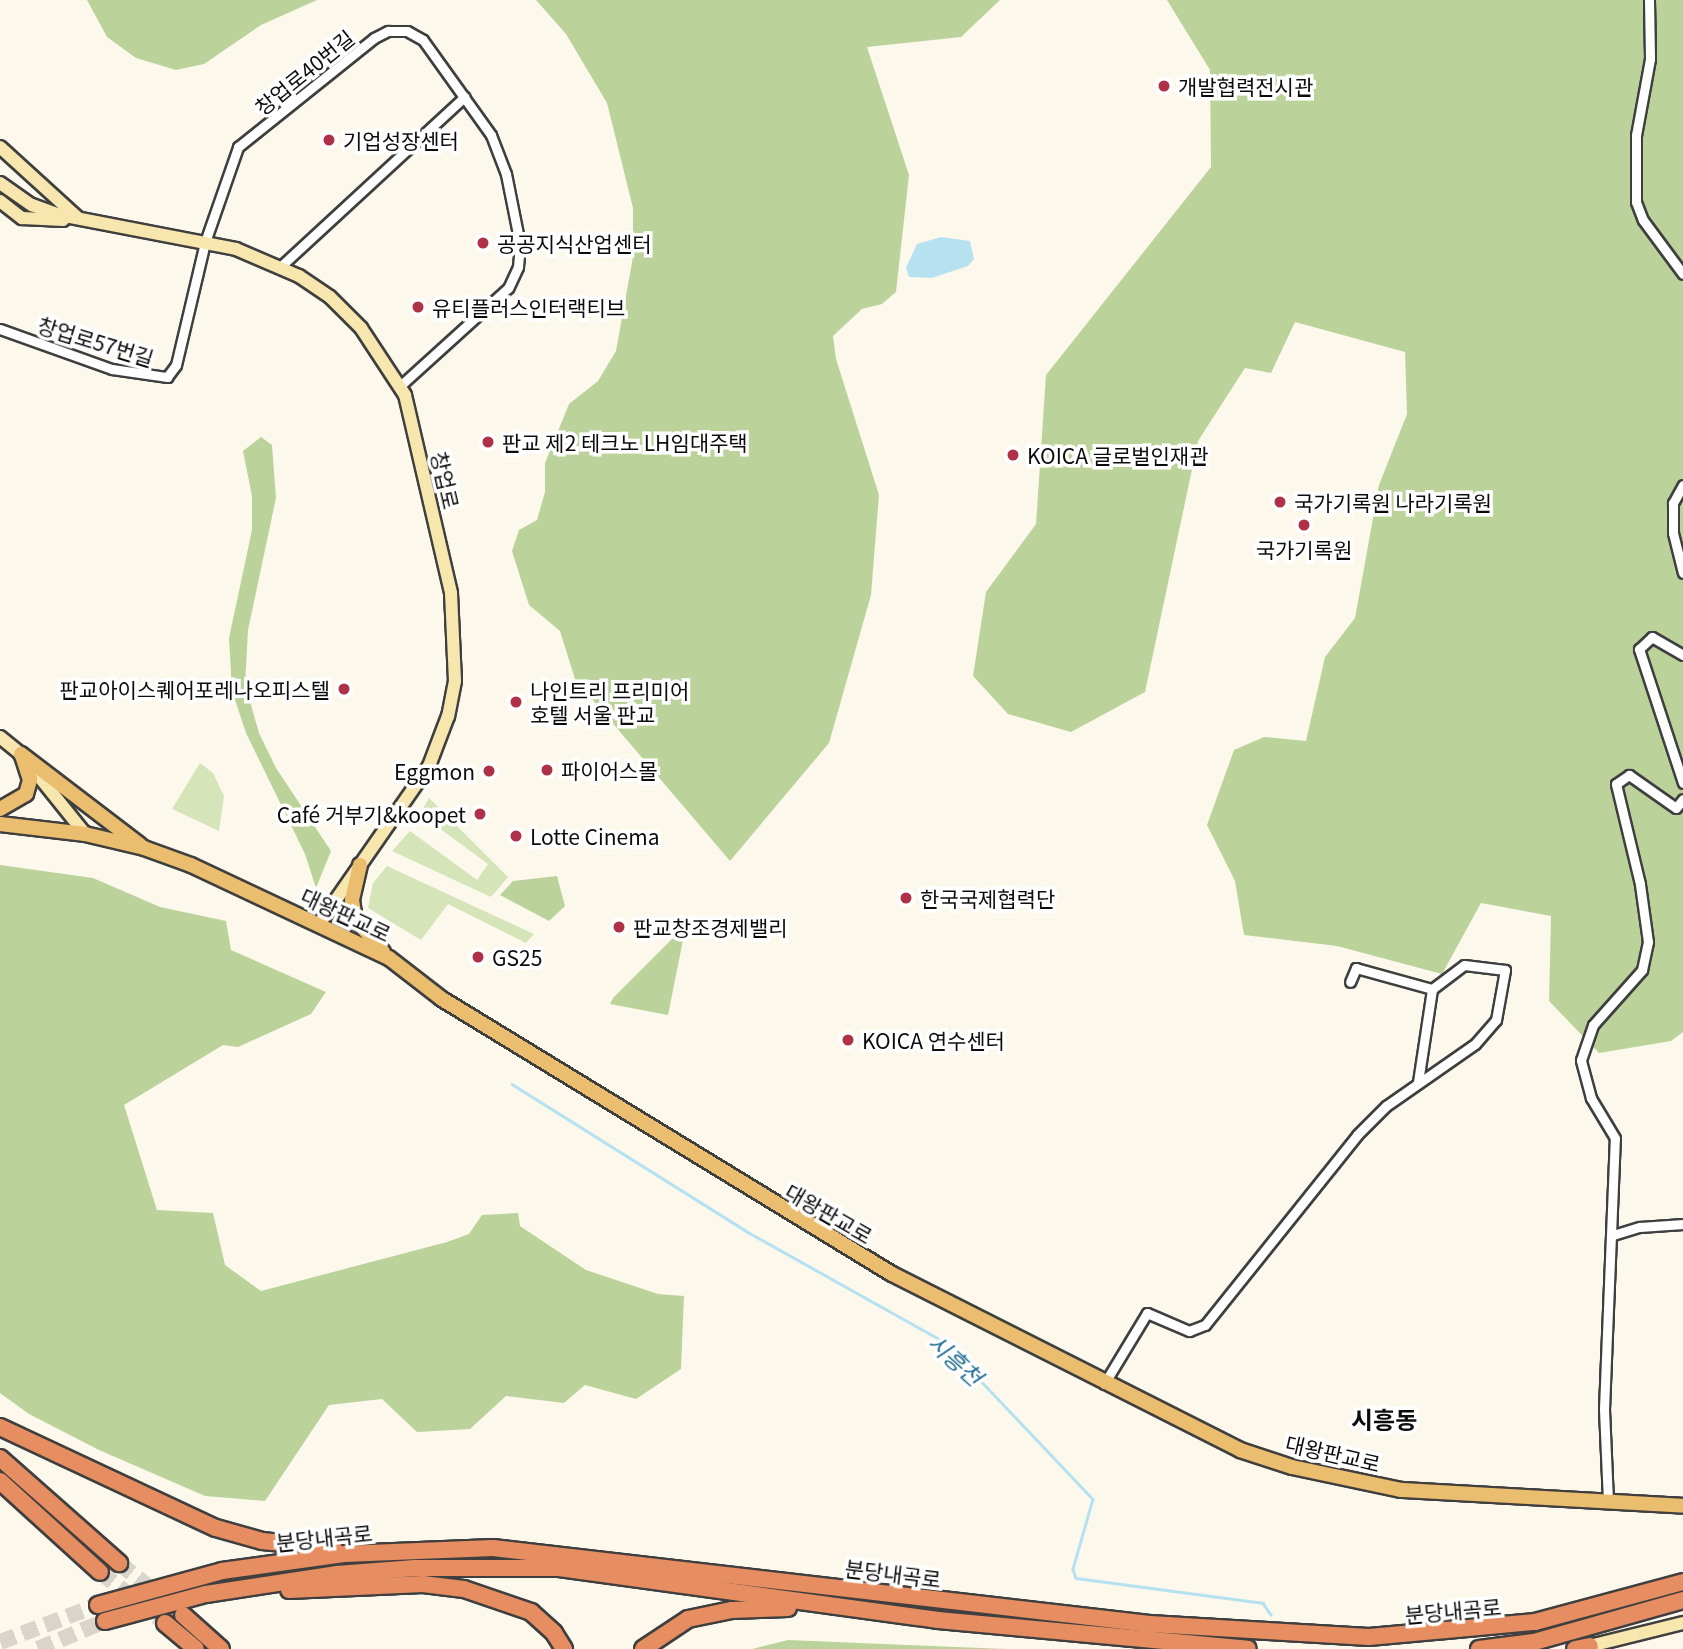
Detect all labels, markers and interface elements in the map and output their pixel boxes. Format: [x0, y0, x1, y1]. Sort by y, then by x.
street label: 창업로40번길 [249, 24, 359, 120]
place label: 개발협력전시관 [1178, 73, 1313, 99]
marker: 개발협력전시관 [1156, 78, 1172, 94]
place label: 기업성장센터 [343, 127, 459, 153]
marker: 기업성장센터 [321, 132, 337, 148]
place label: 공공지식산업센터 [497, 230, 652, 256]
marker: 공공지식산업센터 [475, 235, 491, 251]
place label: 유티플러스인터랙티브 [432, 294, 625, 320]
marker: 유티플러스인터랙티브 [410, 299, 426, 315]
street label: 창업로57번길 [35, 311, 157, 371]
place label: 판교 제2 테크노 LH임대주택 [502, 429, 748, 455]
marker: 판교 제2 테크노 LH임대주택 [480, 434, 496, 450]
place label: KOICA 글로벌인재관 [1027, 442, 1209, 468]
marker: KOICA 글로벌인재관 [1005, 447, 1021, 463]
street label: 창업로 [427, 449, 465, 511]
place label: 국가기록원 나라기록원 [1294, 489, 1492, 515]
marker: 국가기록원 나라기록원 [1272, 494, 1288, 510]
marker: 국가기록원 [1296, 517, 1312, 533]
place label: 국가기록원 [1256, 536, 1352, 562]
place label: 판교아이스퀘어포레나오피스텔 [60, 676, 330, 702]
place label: 나인트리 프리미어 호텔 서울 판교 [530, 677, 689, 727]
marker: 판교아이스퀘어포레나오피스텔 [336, 681, 352, 697]
marker: 나인트리 프리미어 호텔 서울 판교 [508, 694, 524, 710]
place label: 파이어스몰 [561, 757, 658, 783]
place label: Eggmon [394, 758, 475, 784]
marker: 파이어스몰 [539, 762, 555, 778]
marker: Eggmon [481, 763, 497, 779]
place label: Café 거부기&koopet [277, 801, 466, 827]
marker: Café 거부기&koopet [472, 806, 488, 822]
place label: Lotte Cinema [530, 823, 659, 849]
marker: Lotte Cinema [508, 828, 524, 844]
street label: 대왕판교로 [297, 882, 395, 946]
place label: 한국국제협력단 [920, 885, 1055, 911]
marker: 한국국제협력단 [898, 890, 914, 906]
place label: 판교창조경제밸리 [633, 914, 788, 940]
marker: 판교창조경제밸리 [611, 919, 627, 935]
place label: GS25 [492, 944, 542, 970]
marker: GS25 [470, 949, 486, 965]
place label: KOICA 연수센터 [862, 1027, 1005, 1053]
marker: KOICA 연수센터 [840, 1032, 856, 1048]
street label: 대왕판교로 [781, 1178, 877, 1248]
water label: 시흥천 [923, 1328, 989, 1390]
district label: 시흥동 [1351, 1405, 1417, 1433]
street label: 대왕판교로 [1283, 1430, 1383, 1476]
street label: 분당내곡로 [275, 1519, 373, 1555]
street label: 분당내곡로 [844, 1555, 942, 1591]
street label: 분당내곡로 [1404, 1593, 1502, 1627]

